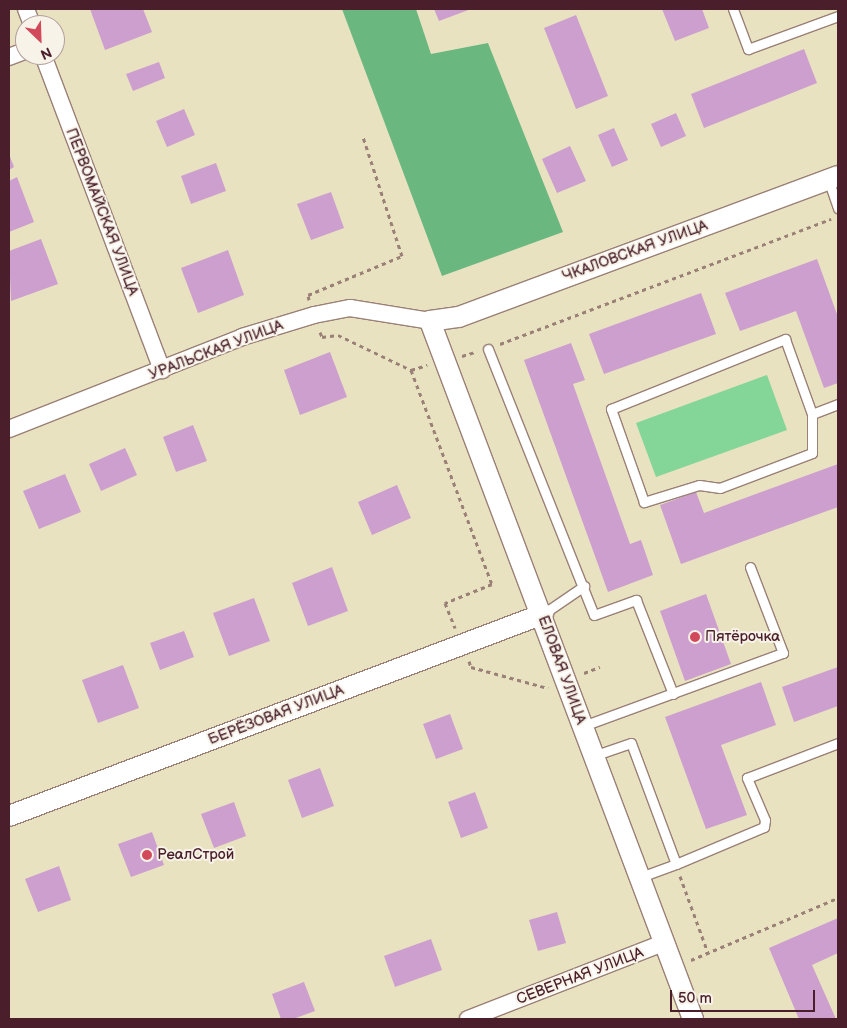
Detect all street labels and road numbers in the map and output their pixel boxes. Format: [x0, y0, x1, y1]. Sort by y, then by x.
street label: ПЕРВОМАЙСКАЯ УЛИЦА [62, 126, 142, 298]
street label: ЧКАЛОВСКАЯ УЛИЦА [560, 216, 710, 286]
street label: УРАЛЬСКАЯ УЛИЦА [146, 316, 286, 384]
street label: ЕЛОВАЯ УЛИЦА [534, 613, 590, 727]
street label: БЕРЁЗОВАЯ УЛИЦА [206, 681, 346, 749]
street label: СЕВЕРНАЯ УЛИЦА [514, 943, 646, 1009]

